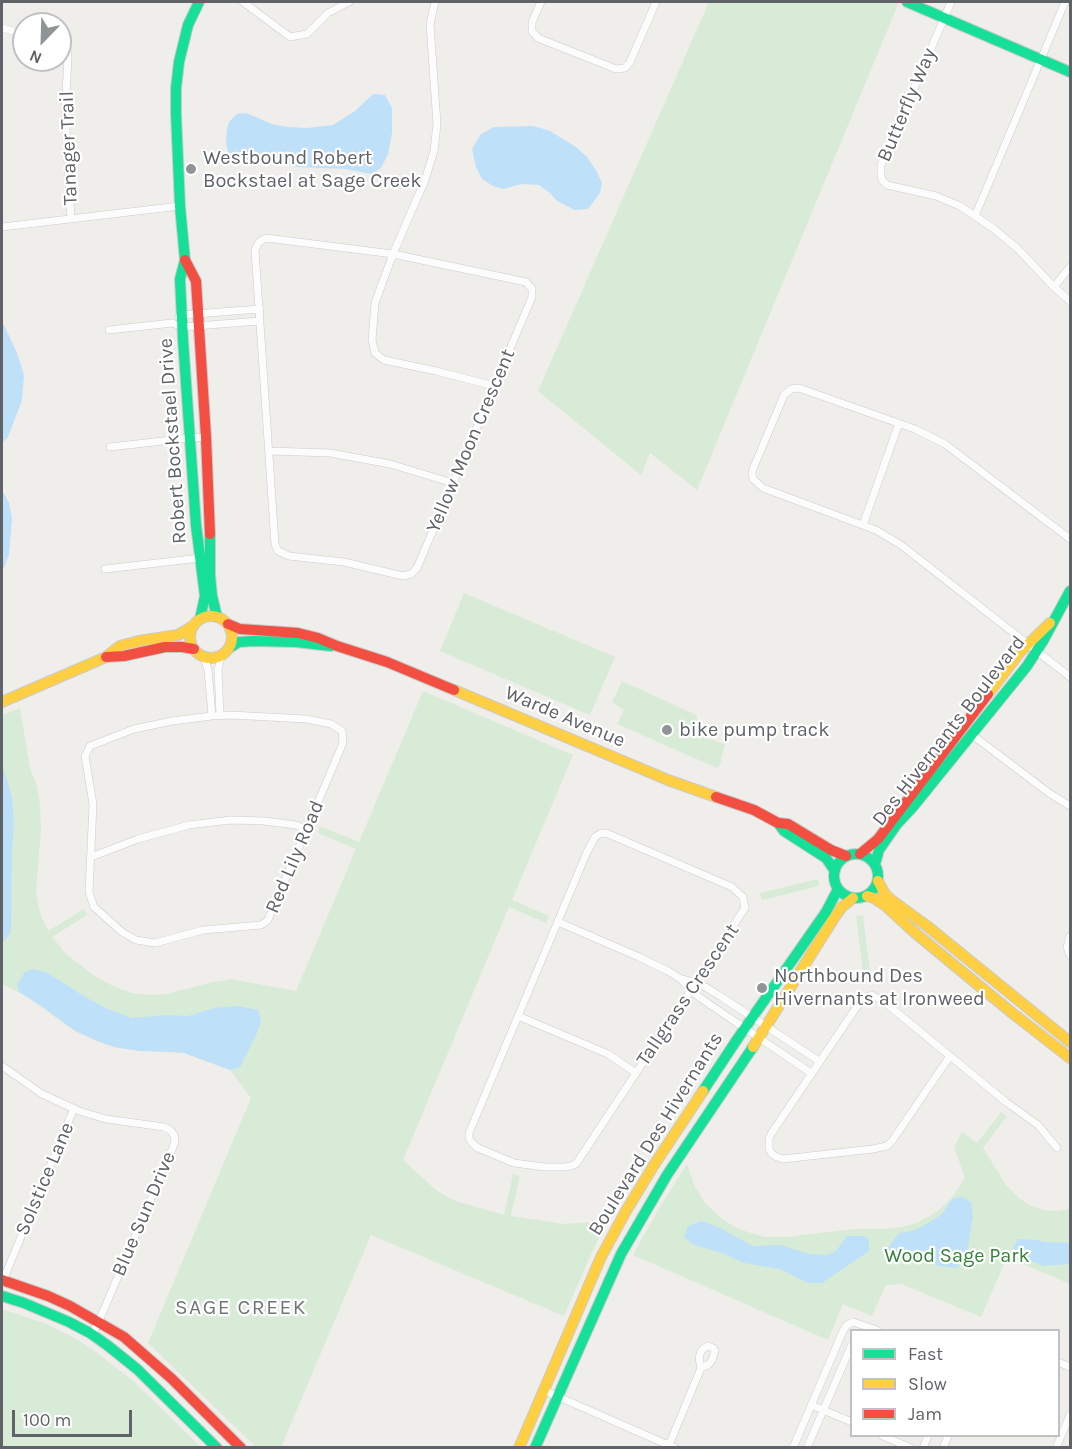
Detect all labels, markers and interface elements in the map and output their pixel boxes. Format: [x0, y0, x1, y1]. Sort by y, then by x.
north arrow [12, 12, 72, 72]
street label: Butterfly Way [872, 45, 942, 165]
text: N [27, 46, 45, 68]
street label: Tanager Trail [55, 90, 83, 206]
place label: Westbound Robert Bockstael at Sage Creek [203, 146, 422, 193]
marker: Westbound Robert Bockstael at Sage Creek [184, 162, 198, 176]
street label: Robert Bockstael Drive [154, 337, 192, 545]
street label: Yellow Moon Crescent [421, 345, 521, 537]
street label: Des Hivernants Boulevard [867, 631, 1031, 831]
street label: Warde Avenue [501, 681, 629, 753]
place label: bike pump track [679, 718, 829, 742]
marker: bike pump track [660, 723, 674, 737]
street label: Red Lily Road [260, 797, 330, 917]
street label: Tallgrass Crescent [632, 919, 744, 1071]
place label: Northbound Des Hivernants at Ironweed [774, 964, 985, 1011]
marker: Northbound Des Hivernants at Ironweed [755, 981, 769, 995]
street label: Boulevard Des Hivernants [584, 1028, 728, 1240]
street label: Solstice Lane [10, 1119, 80, 1239]
street label: Blue Sun Drive [107, 1148, 181, 1280]
park label: Wood Sage Park [884, 1244, 1030, 1268]
district label: SAGE CREEK [175, 1295, 307, 1321]
legend [850, 1329, 1060, 1437]
text: Fast [908, 1343, 943, 1365]
text: Slow [908, 1373, 947, 1395]
scale bar [15, 1398, 135, 1436]
text: Jam [908, 1403, 942, 1425]
text: 100 m [23, 1409, 71, 1431]

